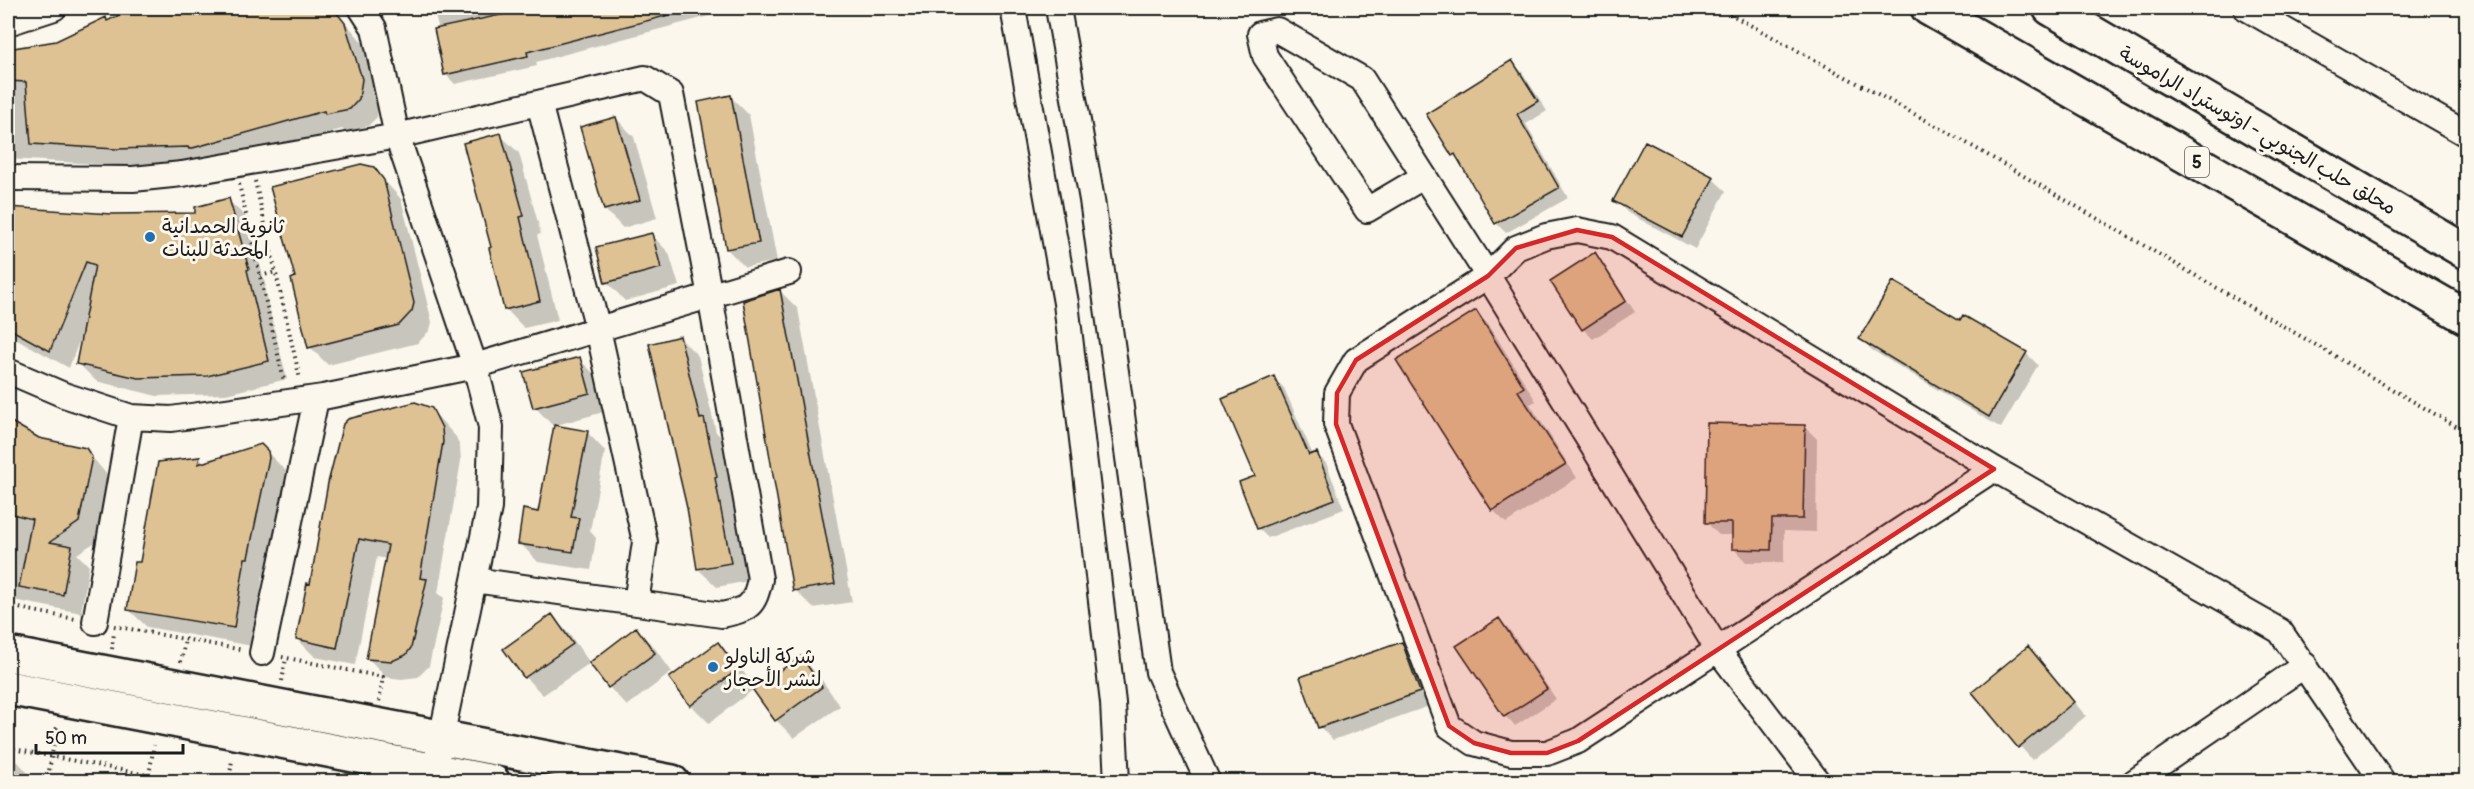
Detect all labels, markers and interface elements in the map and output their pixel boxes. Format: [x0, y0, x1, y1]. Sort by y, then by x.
street label: محلق حلب الجنوبي - اوتوستراد الراموسة [2112, 41, 2401, 225]
road number: 5 [2185, 147, 2209, 177]
place label: ثانوية الحمدانية المحدثة للبنات [162, 214, 285, 262]
marker: ثانوية الحمدانية المحدثة للبنات [143, 230, 157, 244]
place label: شركة الناولو لنشر الأحجار [723, 644, 821, 692]
marker: شركة الناولو لنشر الأحجار [706, 660, 720, 674]
scale bar [36, 717, 183, 755]
text: 50 m [45, 727, 87, 750]

